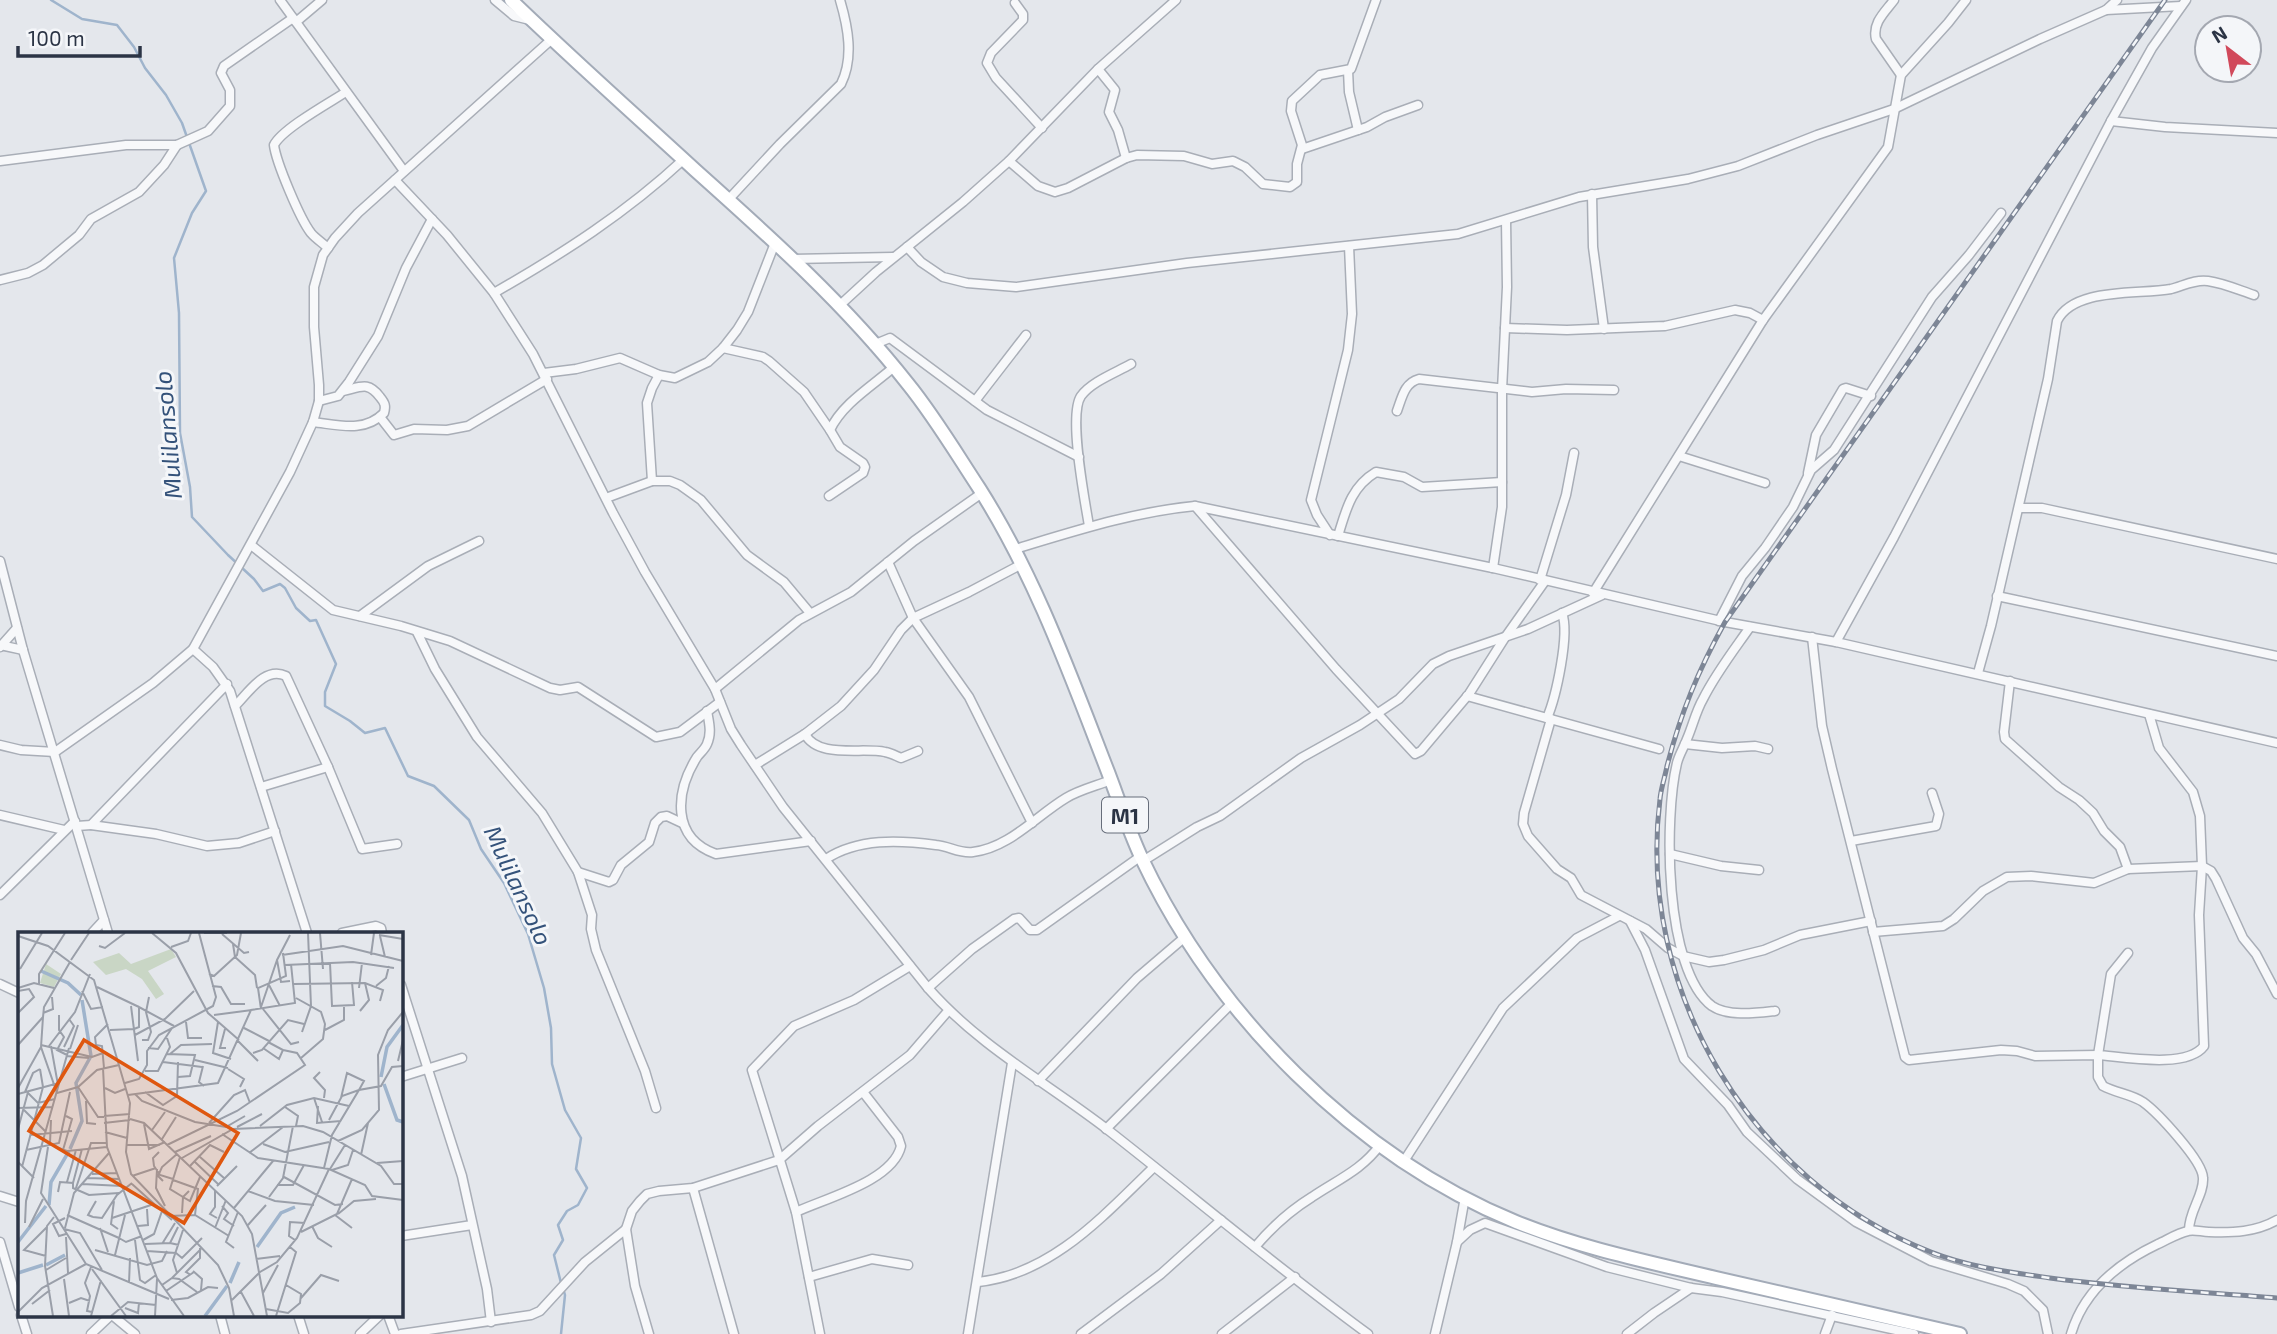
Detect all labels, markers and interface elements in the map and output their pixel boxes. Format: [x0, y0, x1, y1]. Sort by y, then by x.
scale bar [18, 14, 140, 58]
north arrow [2193, 14, 2263, 84]
text: N [2207, 21, 2231, 47]
text: 100 m [28, 25, 85, 50]
water label: Mulilansolo [147, 370, 187, 500]
road number: M1 [1102, 798, 1148, 832]
water label: Mulilansolo [479, 821, 559, 949]
inset map [18, 932, 402, 1316]

